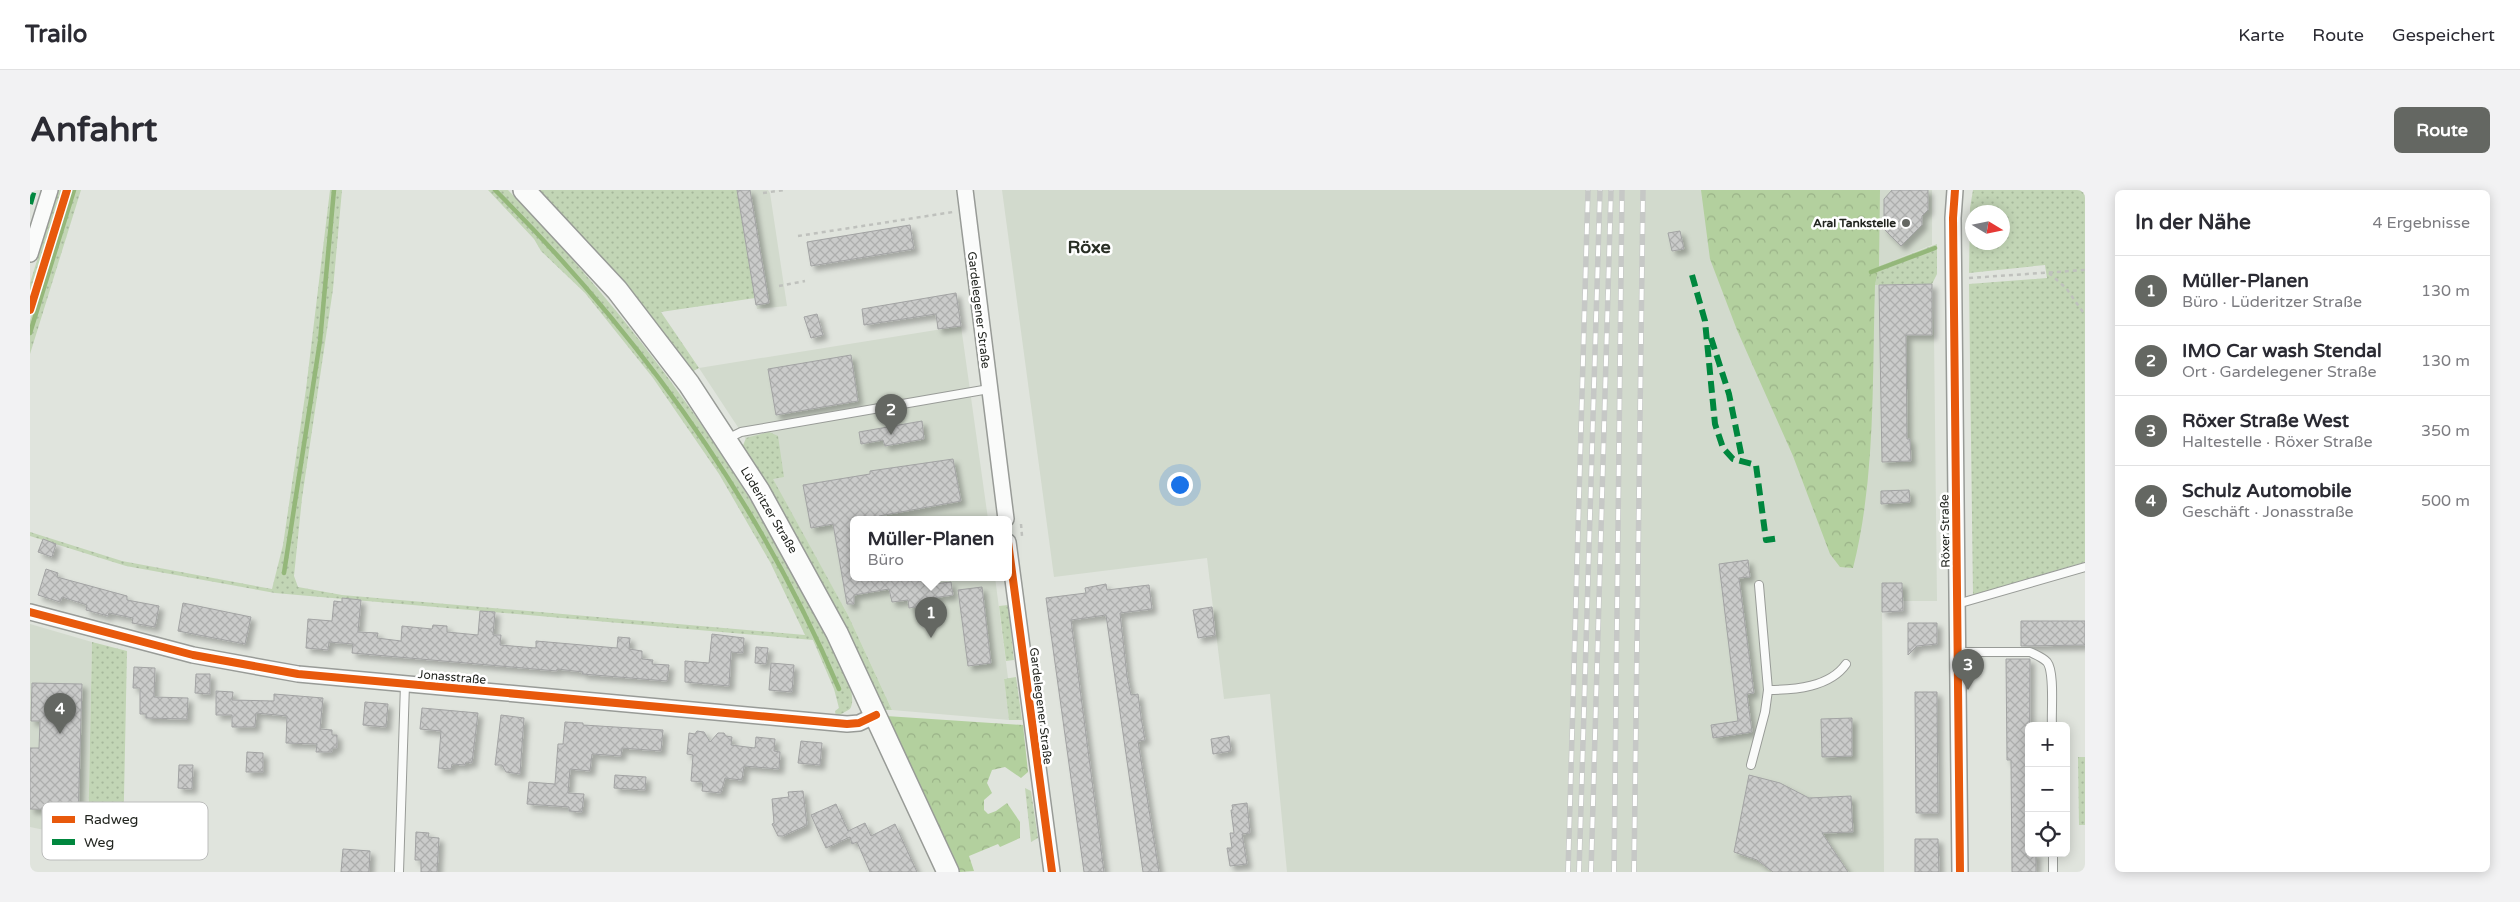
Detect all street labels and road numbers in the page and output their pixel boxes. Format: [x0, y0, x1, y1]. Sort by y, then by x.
street label: Gardelegener Straße [965, 251, 993, 369]
street label: Lüderitzer Straße [738, 464, 800, 556]
street label: Röxer Straße [1937, 494, 1953, 568]
street label: Gardelegener Straße [1027, 647, 1055, 765]
street label: Jonasstraße [417, 667, 487, 687]

